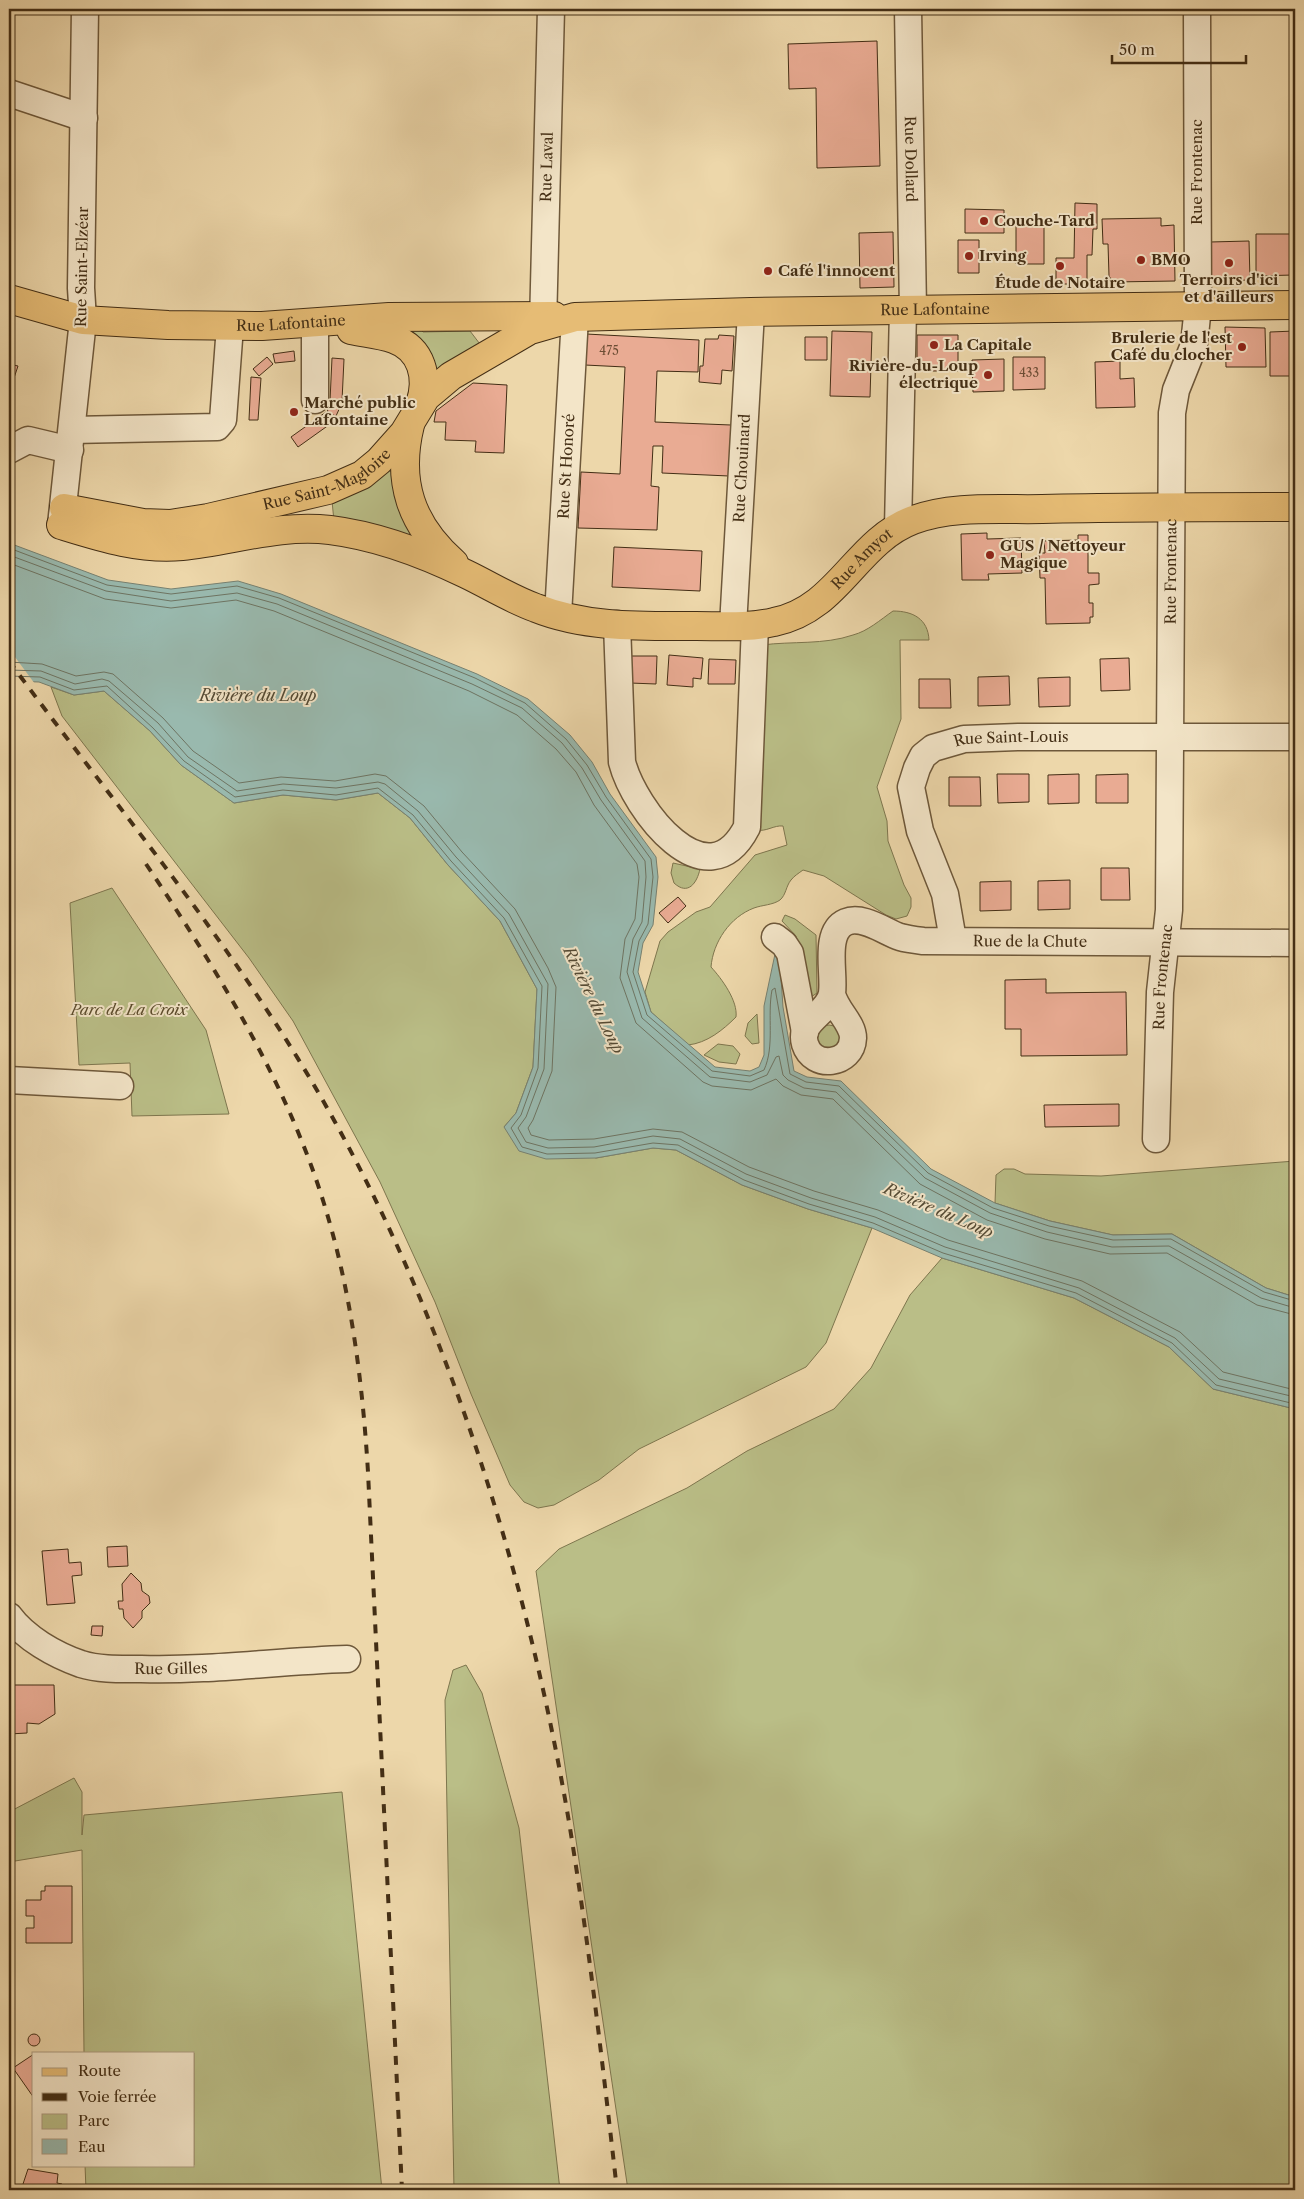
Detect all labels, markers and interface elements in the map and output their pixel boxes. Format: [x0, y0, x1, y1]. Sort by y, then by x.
scale bar [1112, 32, 1245, 64]
text: 50 m [1119, 40, 1155, 59]
street label: Rue Dollard [901, 116, 921, 202]
street label: Rue Frontenac [1187, 119, 1206, 225]
street label: Rue Laval [536, 131, 557, 202]
street label: Rue Saint-Elzéar [71, 206, 92, 327]
place label: Couche-Tard [994, 211, 1095, 230]
marker: Couche-Tard [978, 215, 990, 227]
place label: Irving [979, 246, 1026, 265]
marker: Irving [963, 250, 975, 262]
place label: BMO [1151, 250, 1191, 269]
marker: BMO [1135, 254, 1147, 266]
marker: Terroirs d'ici et d'ailleurs [1223, 257, 1235, 269]
marker: Étude de Notaire [1054, 260, 1066, 272]
place label: Café l'innocent [778, 261, 895, 280]
marker: Café l'innocent [762, 265, 774, 277]
place label: Terroirs d'ici et d'ailleurs [1180, 270, 1279, 306]
place label: Étude de Notaire [995, 273, 1125, 292]
street label: Rue Lafontaine [880, 299, 990, 319]
street label: Rue Lafontaine [236, 310, 346, 335]
place label: Brulerie de l'est Café du clocher [1111, 328, 1233, 364]
place label: La Capitale [944, 335, 1032, 354]
marker: La Capitale [928, 339, 940, 351]
marker: Brulerie de l'est Café du clocher [1236, 341, 1248, 353]
house number: 475 [599, 343, 619, 358]
place label: Rivière-du-Loup électrique [849, 356, 978, 392]
house number: 433 [1019, 365, 1039, 380]
marker: Rivière-du-Loup électrique [982, 369, 994, 381]
place label: Marché public Lafontaine [304, 393, 416, 429]
marker: Marché public Lafontaine [288, 406, 300, 418]
street label: Rue St Honoré [553, 413, 578, 520]
street label: Rue Chouinard [729, 413, 754, 523]
street label: Rue Saint-Magloire [261, 444, 395, 514]
street label: Rue Frontenac [1161, 518, 1180, 625]
street label: Rue Amyot [827, 523, 896, 593]
place label: GUS / Nettoyeur Magique [1000, 536, 1126, 572]
marker: GUS / Nettoyeur Magique [984, 549, 996, 561]
water label: Rivière du Loup [197, 685, 317, 705]
street label: Rue Saint-Louis [951, 727, 1069, 751]
street label: Rue Frontenac [1149, 923, 1176, 1030]
street label: Rue de la Chute [973, 931, 1087, 951]
water label: Rivière du Loup [558, 941, 629, 1057]
park label: Parc de La Croix [70, 1000, 188, 1019]
water label: Rivière du Loup [879, 1177, 997, 1242]
street label: Rue Gilles [134, 1658, 208, 1678]
legend [32, 2052, 195, 2166]
text: Route [78, 2061, 121, 2080]
text: Voie ferrée [77, 2087, 156, 2106]
text: Parc [78, 2111, 110, 2130]
text: Eau [78, 2137, 106, 2156]

